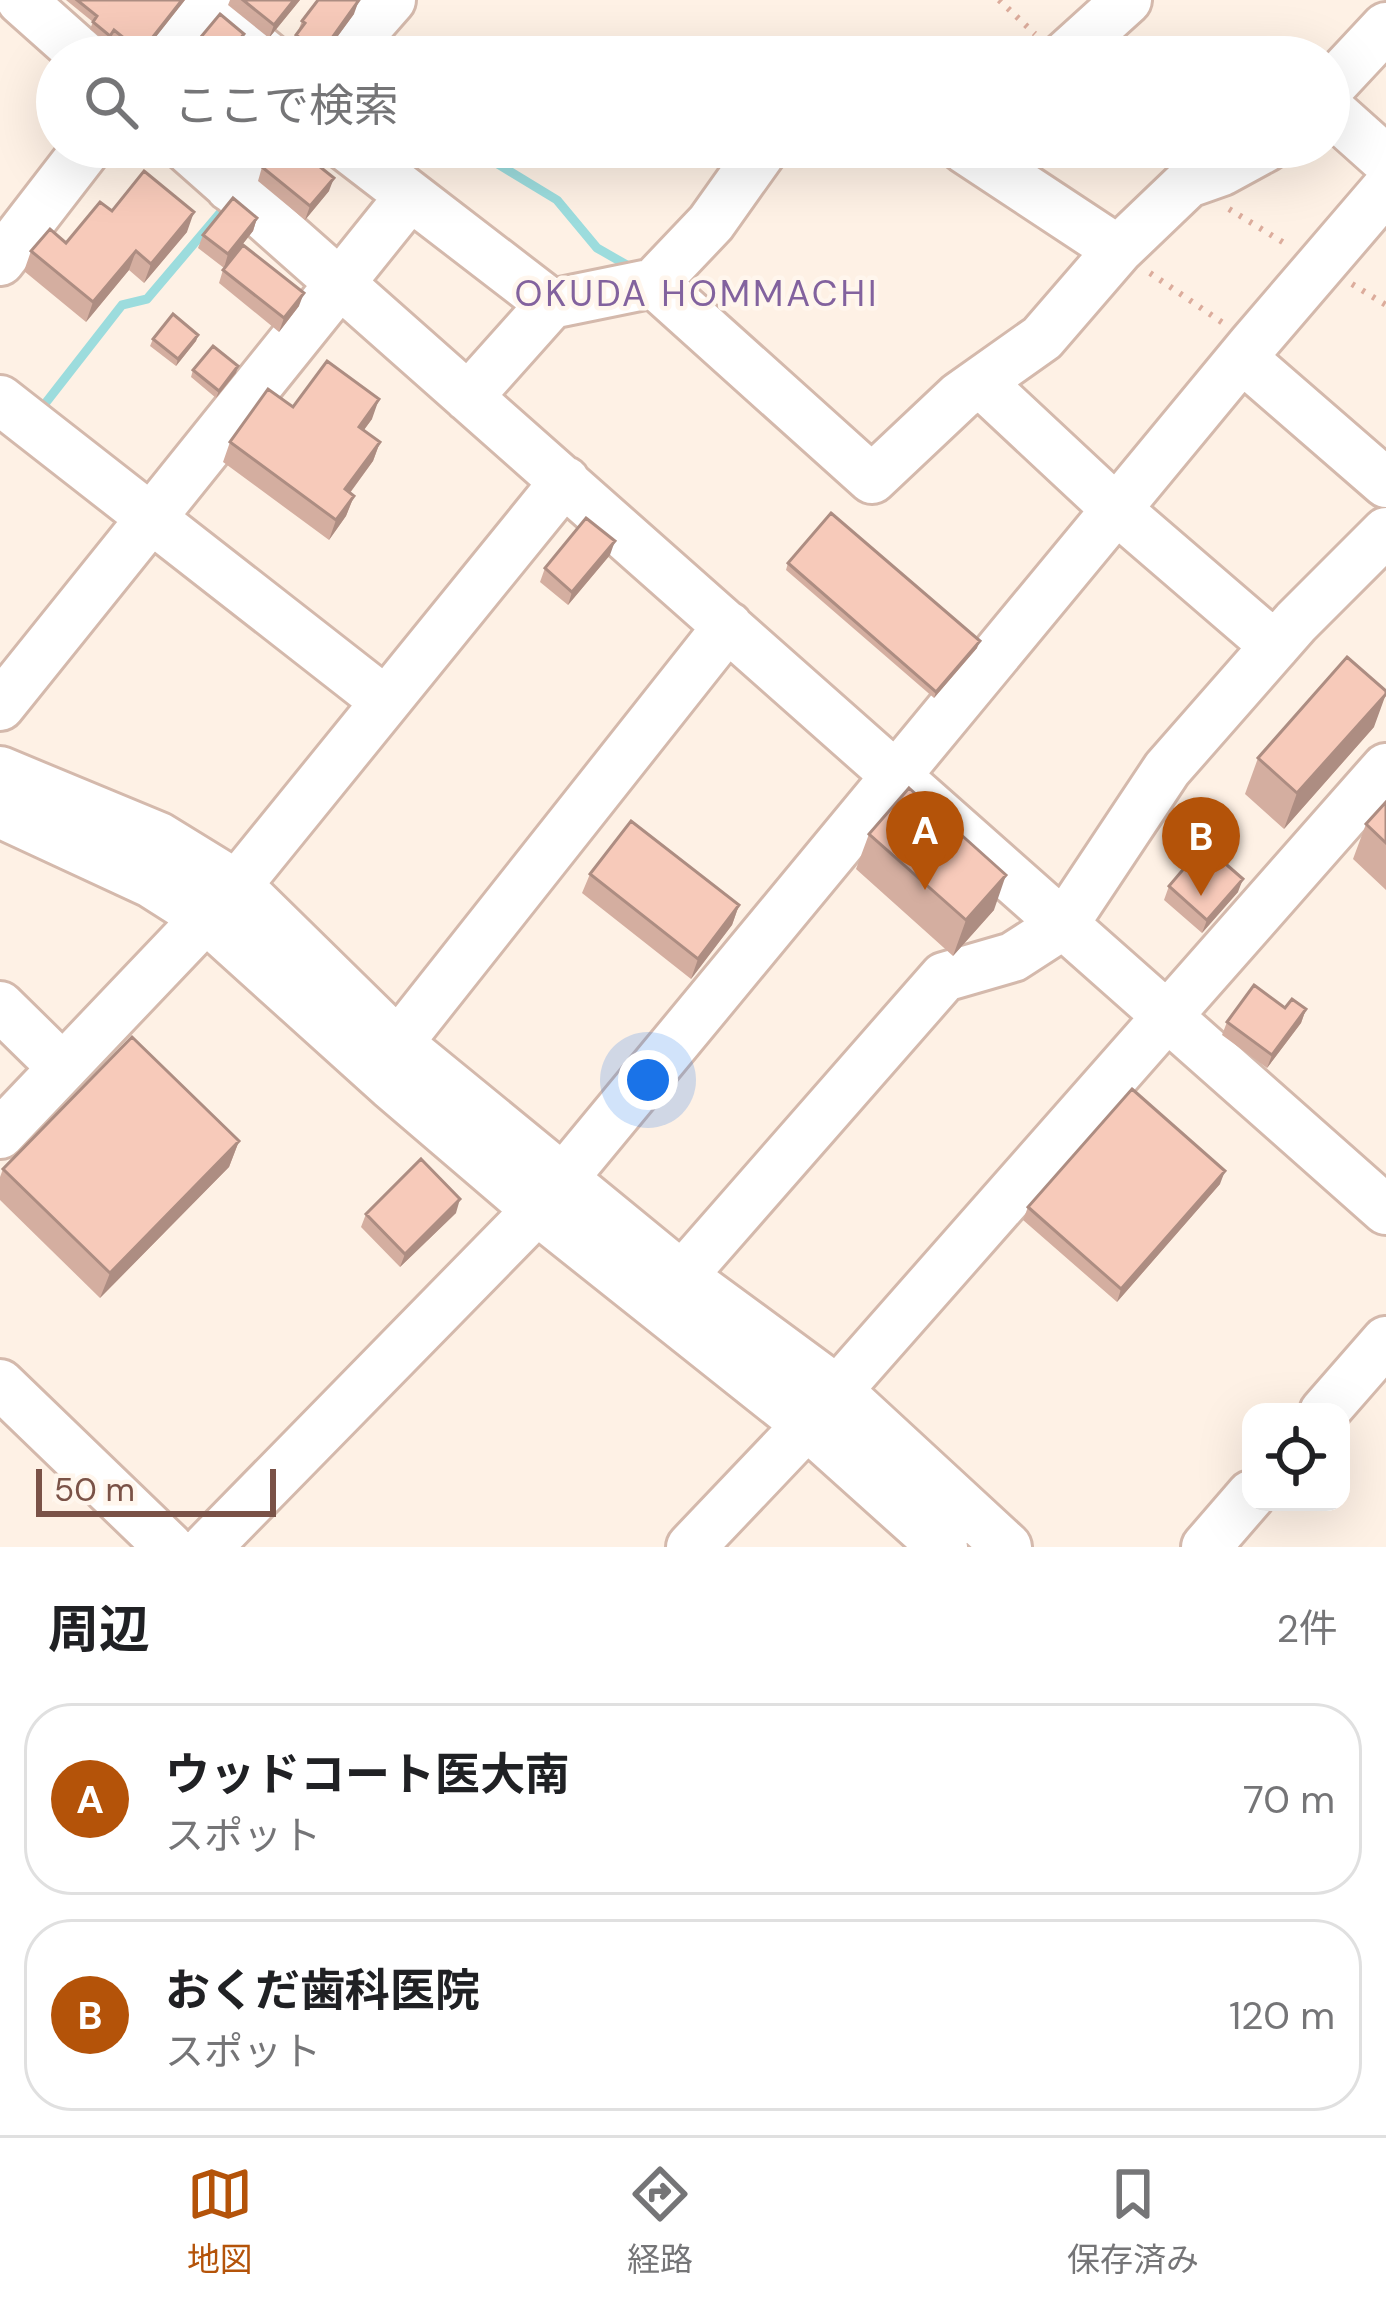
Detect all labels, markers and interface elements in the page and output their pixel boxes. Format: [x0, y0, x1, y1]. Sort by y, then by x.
search box [36, 36, 1350, 168]
icon: search [78, 69, 144, 135]
text: ここで検索 [174, 76, 399, 135]
district label: OKUDA HOMMACHI [514, 270, 880, 317]
pin: A [886, 791, 964, 890]
pin: B [1162, 797, 1240, 896]
your location [618, 1050, 678, 1110]
map controls [1242, 1403, 1350, 1511]
button: locate [1242, 1403, 1350, 1511]
scale bar [36, 1463, 276, 1516]
text: 50 m [54, 1468, 135, 1511]
text: 周辺 [48, 1596, 150, 1663]
text: 2件 [1277, 1603, 1338, 1654]
text: ウッドコート医大南 [165, 1745, 570, 1804]
text: A [76, 1774, 104, 1825]
text: 70 m [1243, 1774, 1335, 1825]
text: スポット [165, 1810, 321, 1861]
text: おくだ歯科医院 [165, 1961, 480, 2020]
text: B [78, 1990, 102, 2041]
text: 120 m [1229, 1990, 1335, 2041]
text: スポット [165, 2026, 321, 2077]
tab: 地図 [187, 2161, 253, 2281]
tab: 経路 [627, 2161, 693, 2281]
tab: 保存済み [1067, 2161, 1199, 2281]

